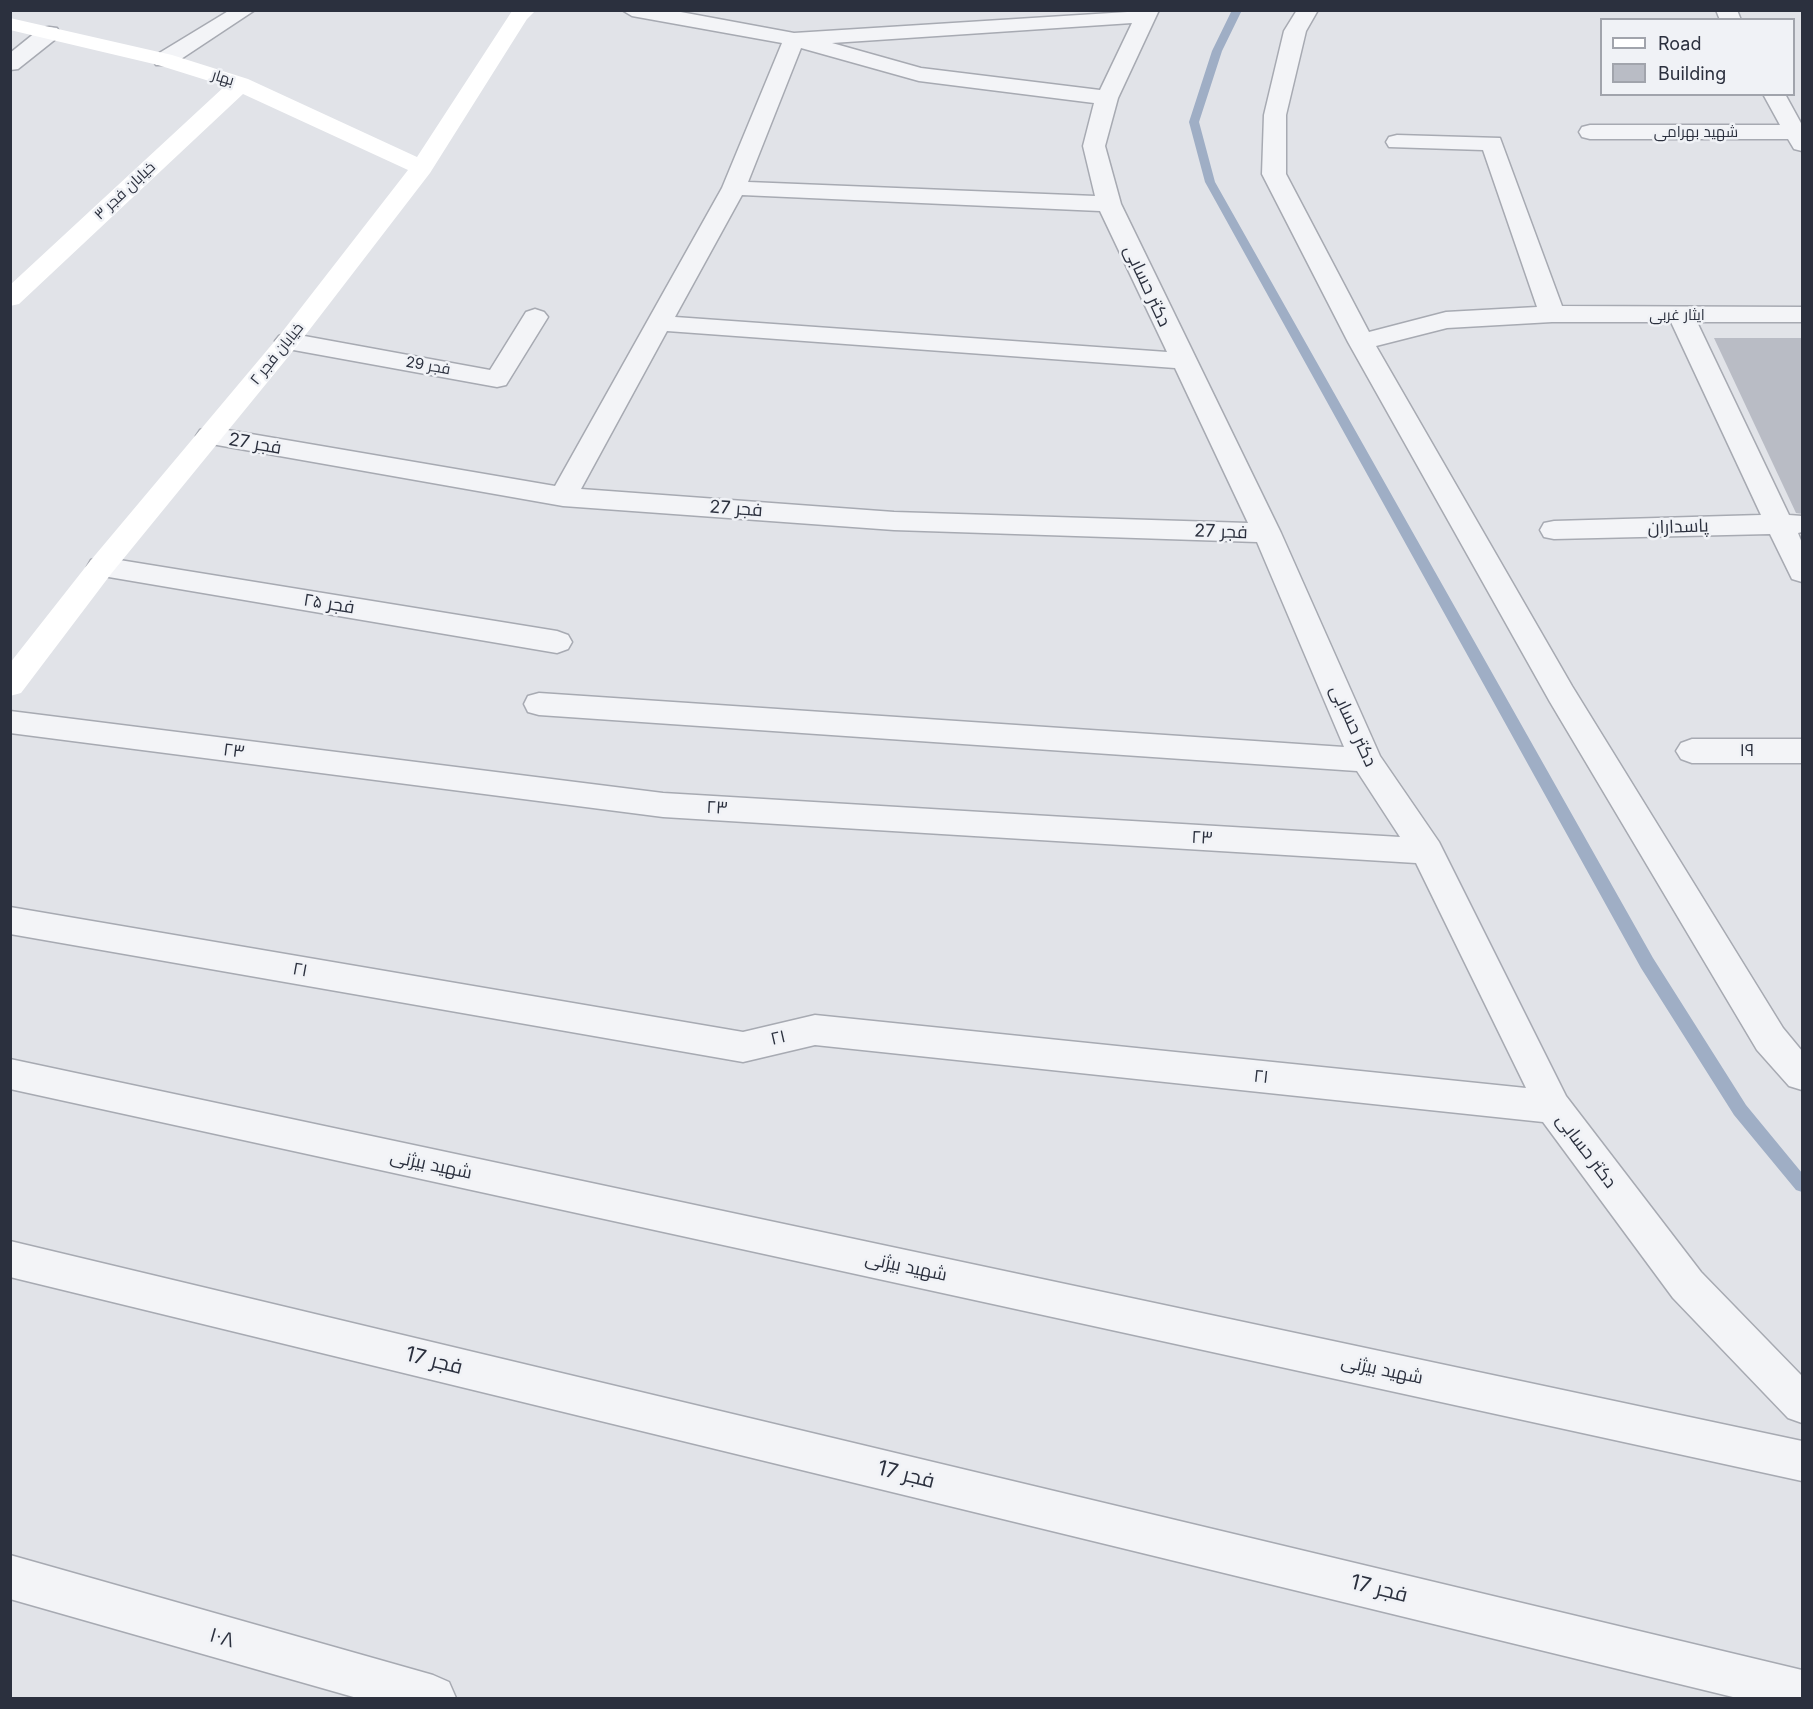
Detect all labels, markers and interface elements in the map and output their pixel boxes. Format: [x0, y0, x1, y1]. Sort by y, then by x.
legend [1600, 18, 1795, 96]
text: Road [1658, 33, 1701, 54]
text: Building [1658, 63, 1726, 84]
street label: بهار [210, 66, 236, 90]
street label: شهید بهرامی [1654, 123, 1738, 141]
street label: خیابان فجر ۳ [91, 158, 159, 224]
street label: دکتر حسابی [1119, 242, 1175, 330]
street label: ایثار غربی [1649, 306, 1705, 324]
street label: خیابان فجر ۲ [247, 319, 307, 389]
street label: فجر 29 [404, 353, 452, 379]
street label: فجر 27 [227, 429, 283, 459]
street label: فجر 27 [709, 496, 763, 522]
street label: پاسداران [1647, 515, 1709, 539]
street label: فجر 27 [1194, 520, 1248, 544]
street label: فجر ۲۵ [302, 589, 356, 619]
street label: دکتر حسابی [1325, 682, 1381, 770]
street label: ۲۳ [222, 739, 246, 763]
street label: ۱۹ [1740, 740, 1754, 762]
street label: ۲۳ [706, 797, 728, 819]
street label: ۲۳ [1191, 827, 1213, 849]
street label: ۲۱ [291, 958, 309, 982]
street label: ۲۱ [768, 1026, 788, 1050]
street label: ۲۱ [1252, 1065, 1270, 1089]
street label: دکتر حسابی [1551, 1110, 1621, 1192]
street label: شهید بیژنی [388, 1146, 474, 1184]
street label: شهید بیژنی [863, 1248, 949, 1286]
street label: فجر 17 [403, 1342, 465, 1380]
street label: شهید بیژنی [1339, 1351, 1425, 1389]
street label: فجر 17 [875, 1456, 937, 1494]
street label: فجر 17 [1348, 1570, 1410, 1608]
street label: ۱۰۸ [207, 1622, 237, 1654]

